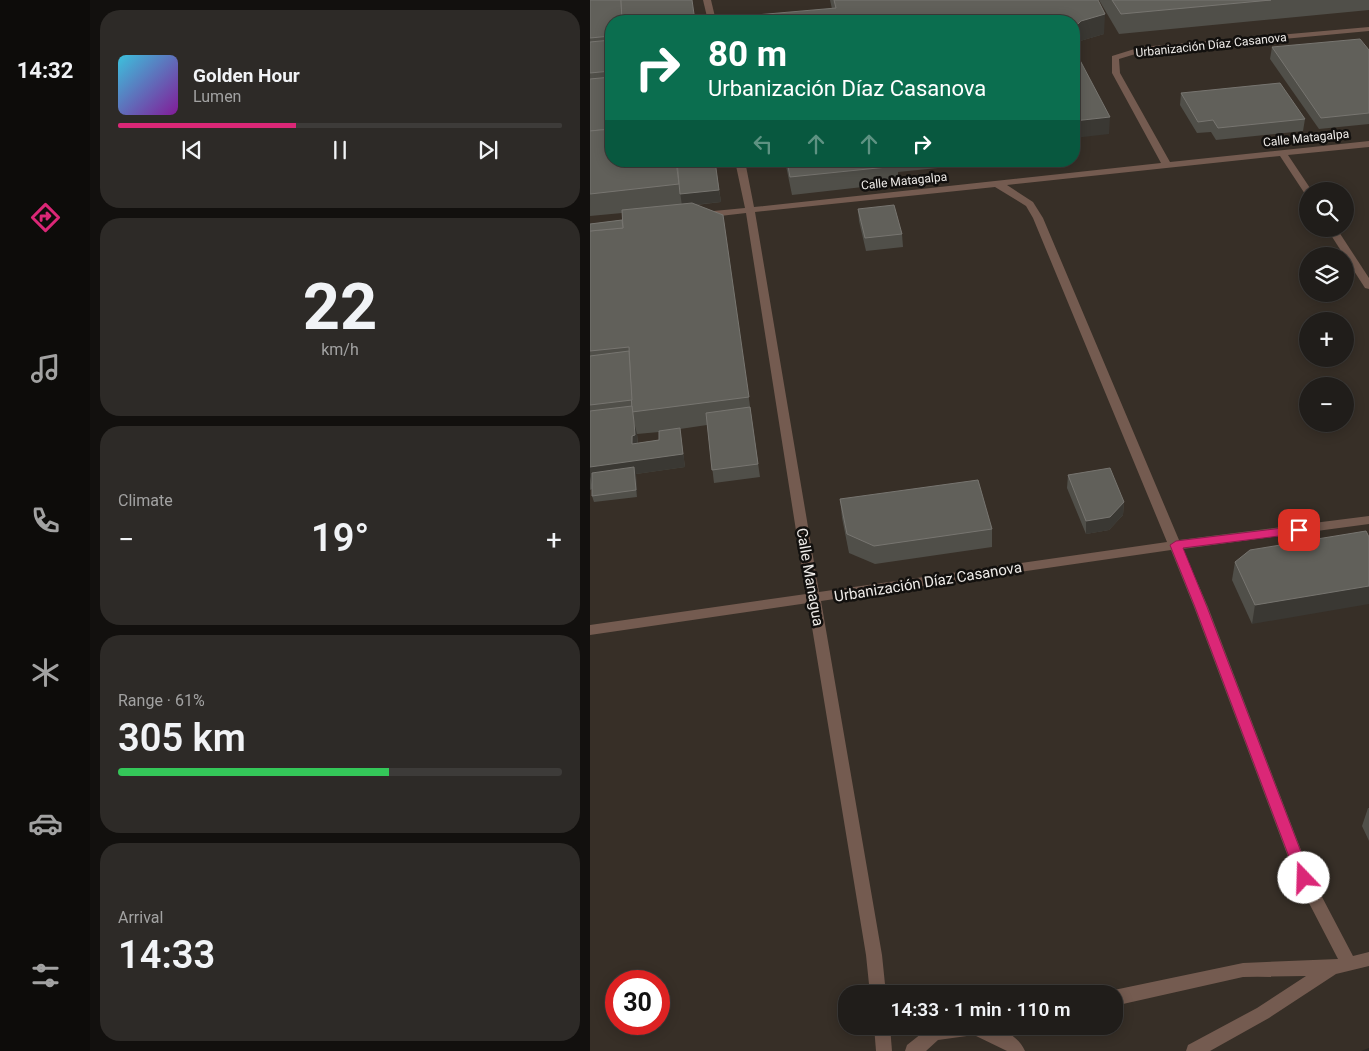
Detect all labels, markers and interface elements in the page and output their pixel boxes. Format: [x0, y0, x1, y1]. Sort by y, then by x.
street label: Urbanización Díaz Casanova [1135, 30, 1287, 60]
text: 80 m [708, 34, 787, 75]
icon: right [625, 35, 690, 100]
text: 14:32 [17, 58, 73, 83]
text: Golden Hour [193, 64, 300, 87]
text: Urbanización Díaz Casanova [708, 76, 986, 101]
text: Lumen [193, 87, 241, 106]
street label: Calle Matagalpa [1262, 127, 1350, 149]
icon: left [749, 130, 777, 158]
icon: ahead [802, 130, 830, 158]
icon: ahead [855, 130, 883, 158]
icon: right [908, 130, 936, 158]
icon: previous [178, 136, 206, 164]
icon: pause [326, 136, 354, 164]
icon: next [474, 136, 502, 164]
street label: Calle Matagalpa [860, 170, 948, 192]
map controls [1299, 182, 1354, 432]
button: search [1299, 182, 1354, 237]
icon: directions [28, 200, 63, 235]
button: layers [1299, 247, 1354, 302]
text: 22 [303, 269, 377, 345]
button: + [1299, 312, 1354, 367]
text: km/h [321, 340, 359, 359]
icon: music [28, 351, 63, 386]
button: − [1299, 377, 1354, 432]
text: Climate [118, 491, 173, 510]
icon: phone [28, 503, 63, 538]
pin [1278, 509, 1320, 551]
text: 19° [311, 516, 369, 560]
icon: arrive [1285, 516, 1313, 544]
text: − [118, 523, 134, 556]
text: + [546, 523, 562, 556]
street label: Calle Managua [793, 526, 827, 628]
street label: Urbanización Díaz Casanova [833, 558, 1023, 606]
icon: climate [28, 655, 63, 690]
text: Range · 61% [118, 691, 205, 710]
text: 305 km [118, 716, 246, 760]
icon: car [28, 806, 63, 841]
position arrow [1277, 851, 1329, 903]
text: Arrival [118, 908, 163, 927]
text: 14:33 [118, 933, 215, 977]
icon: filters [28, 958, 63, 993]
speed limit sign: 30 [605, 970, 670, 1035]
text: 14:33 · 1 min · 110 m [890, 998, 1071, 1021]

